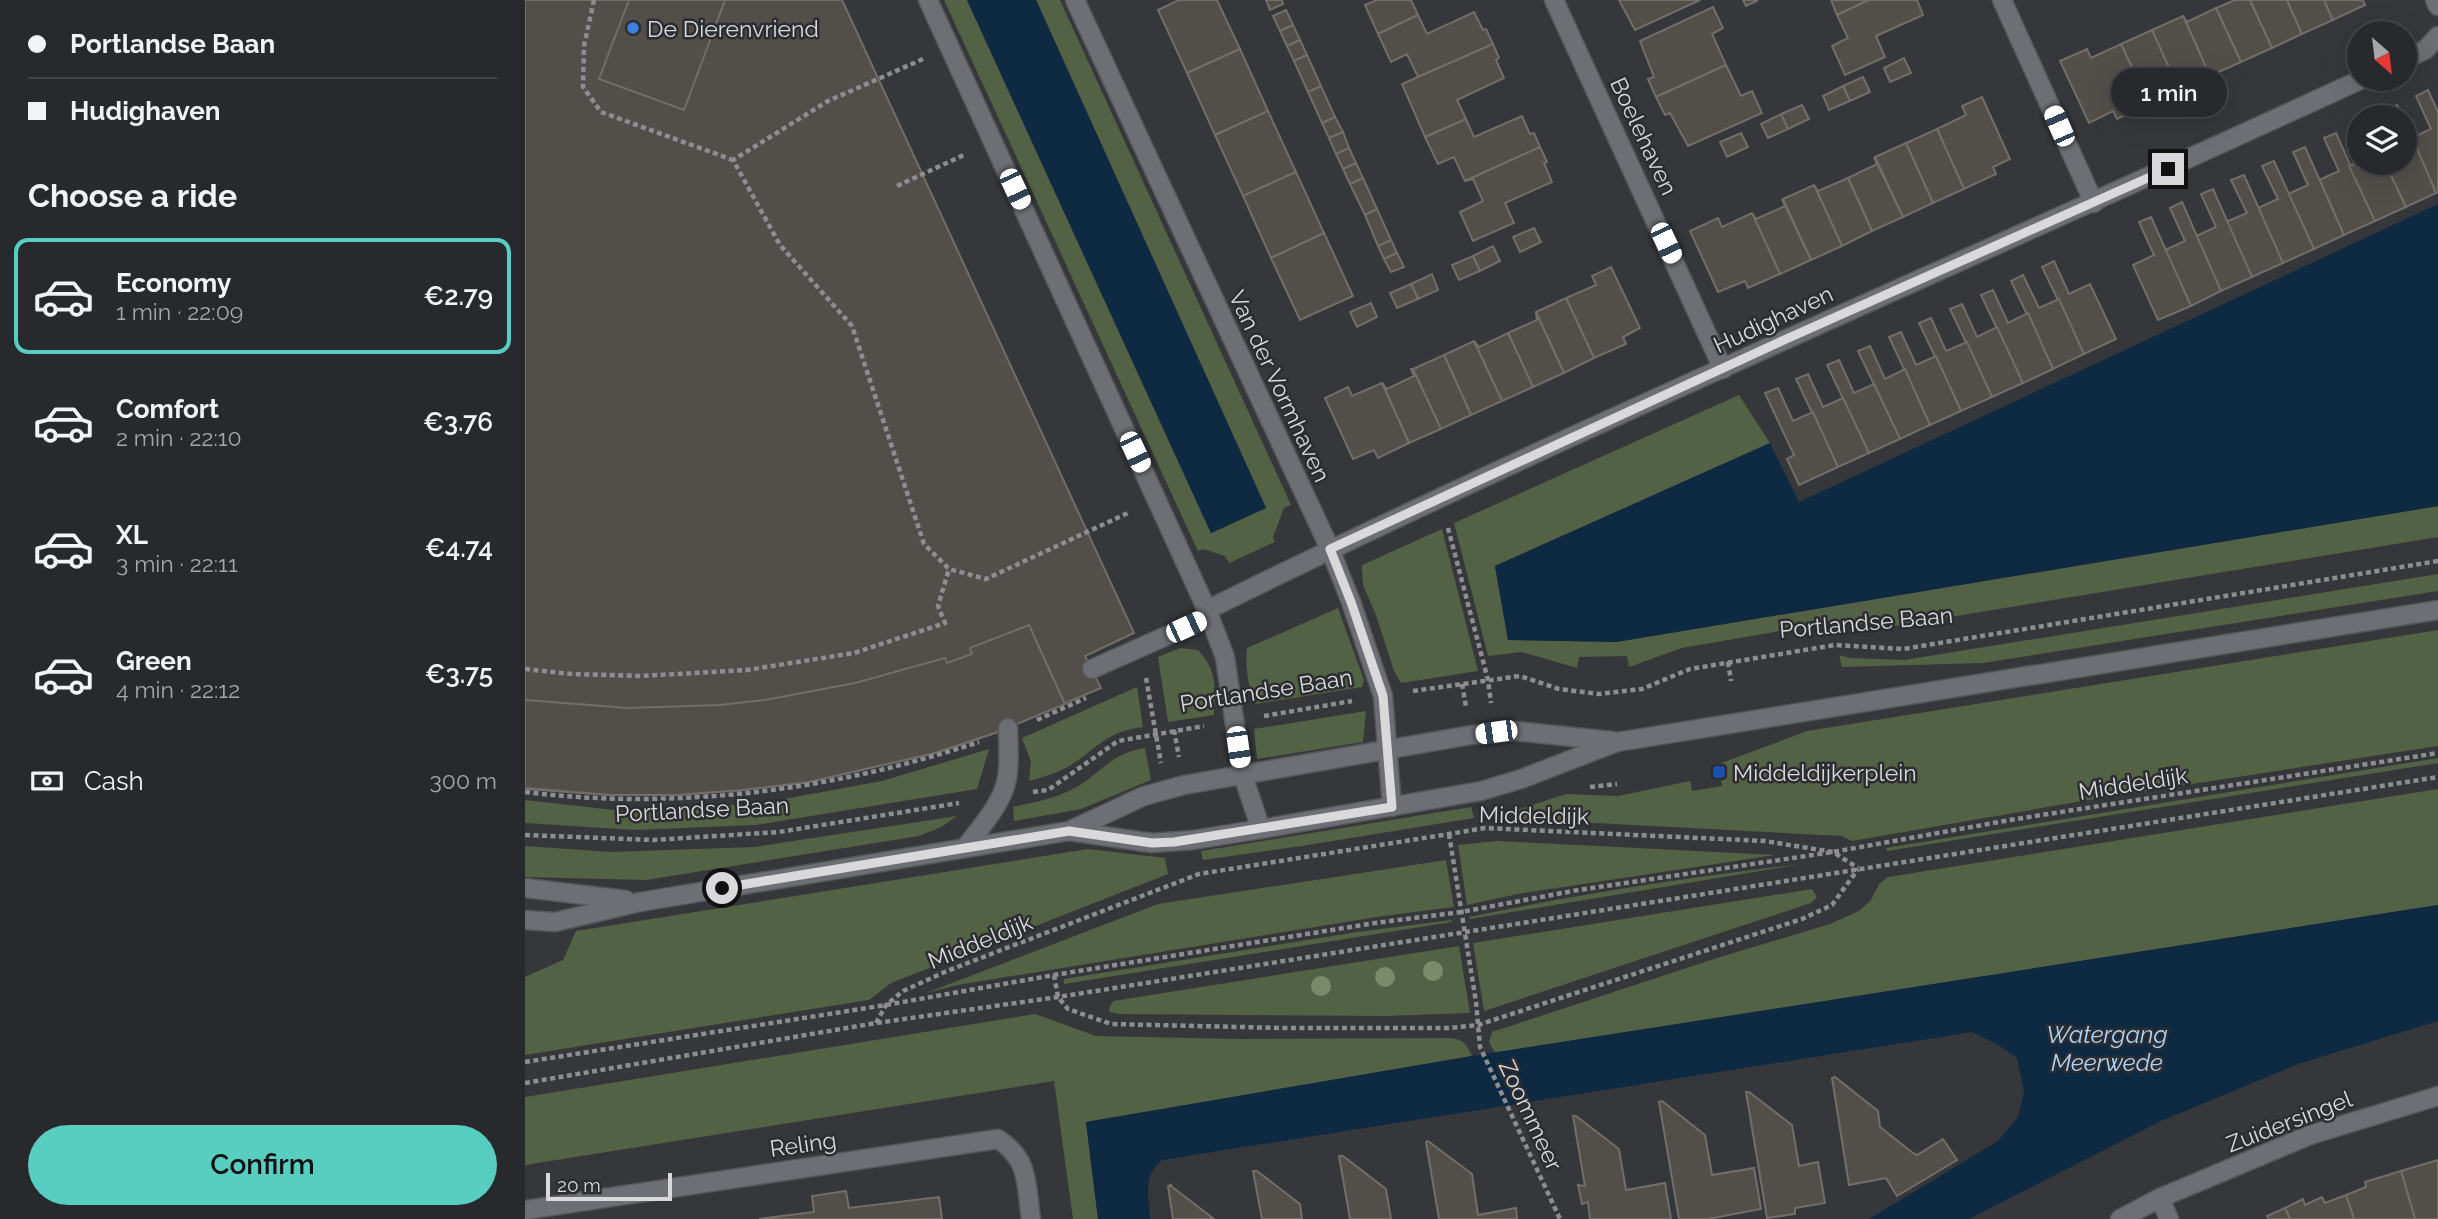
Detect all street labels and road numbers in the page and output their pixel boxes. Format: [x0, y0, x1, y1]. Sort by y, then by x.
street label: Boelehaven [1605, 73, 1683, 199]
street label: Hudighaven [1709, 280, 1837, 358]
street label: Van der Vormhaven [1224, 286, 1336, 486]
street label: Portlandse Baan [1778, 601, 1954, 643]
street label: Portlandse Baan [1178, 663, 1354, 717]
street label: Middeldijk [2076, 761, 2190, 805]
street label: Portlandse Baan [614, 791, 790, 827]
street label: Middeldijk [1479, 801, 1589, 829]
street label: Middeldijk [924, 908, 1036, 974]
street label: Zoommeer [1494, 1055, 1568, 1175]
street label: Zuidersingel [2222, 1084, 2356, 1157]
street label: Reling [768, 1126, 838, 1162]

